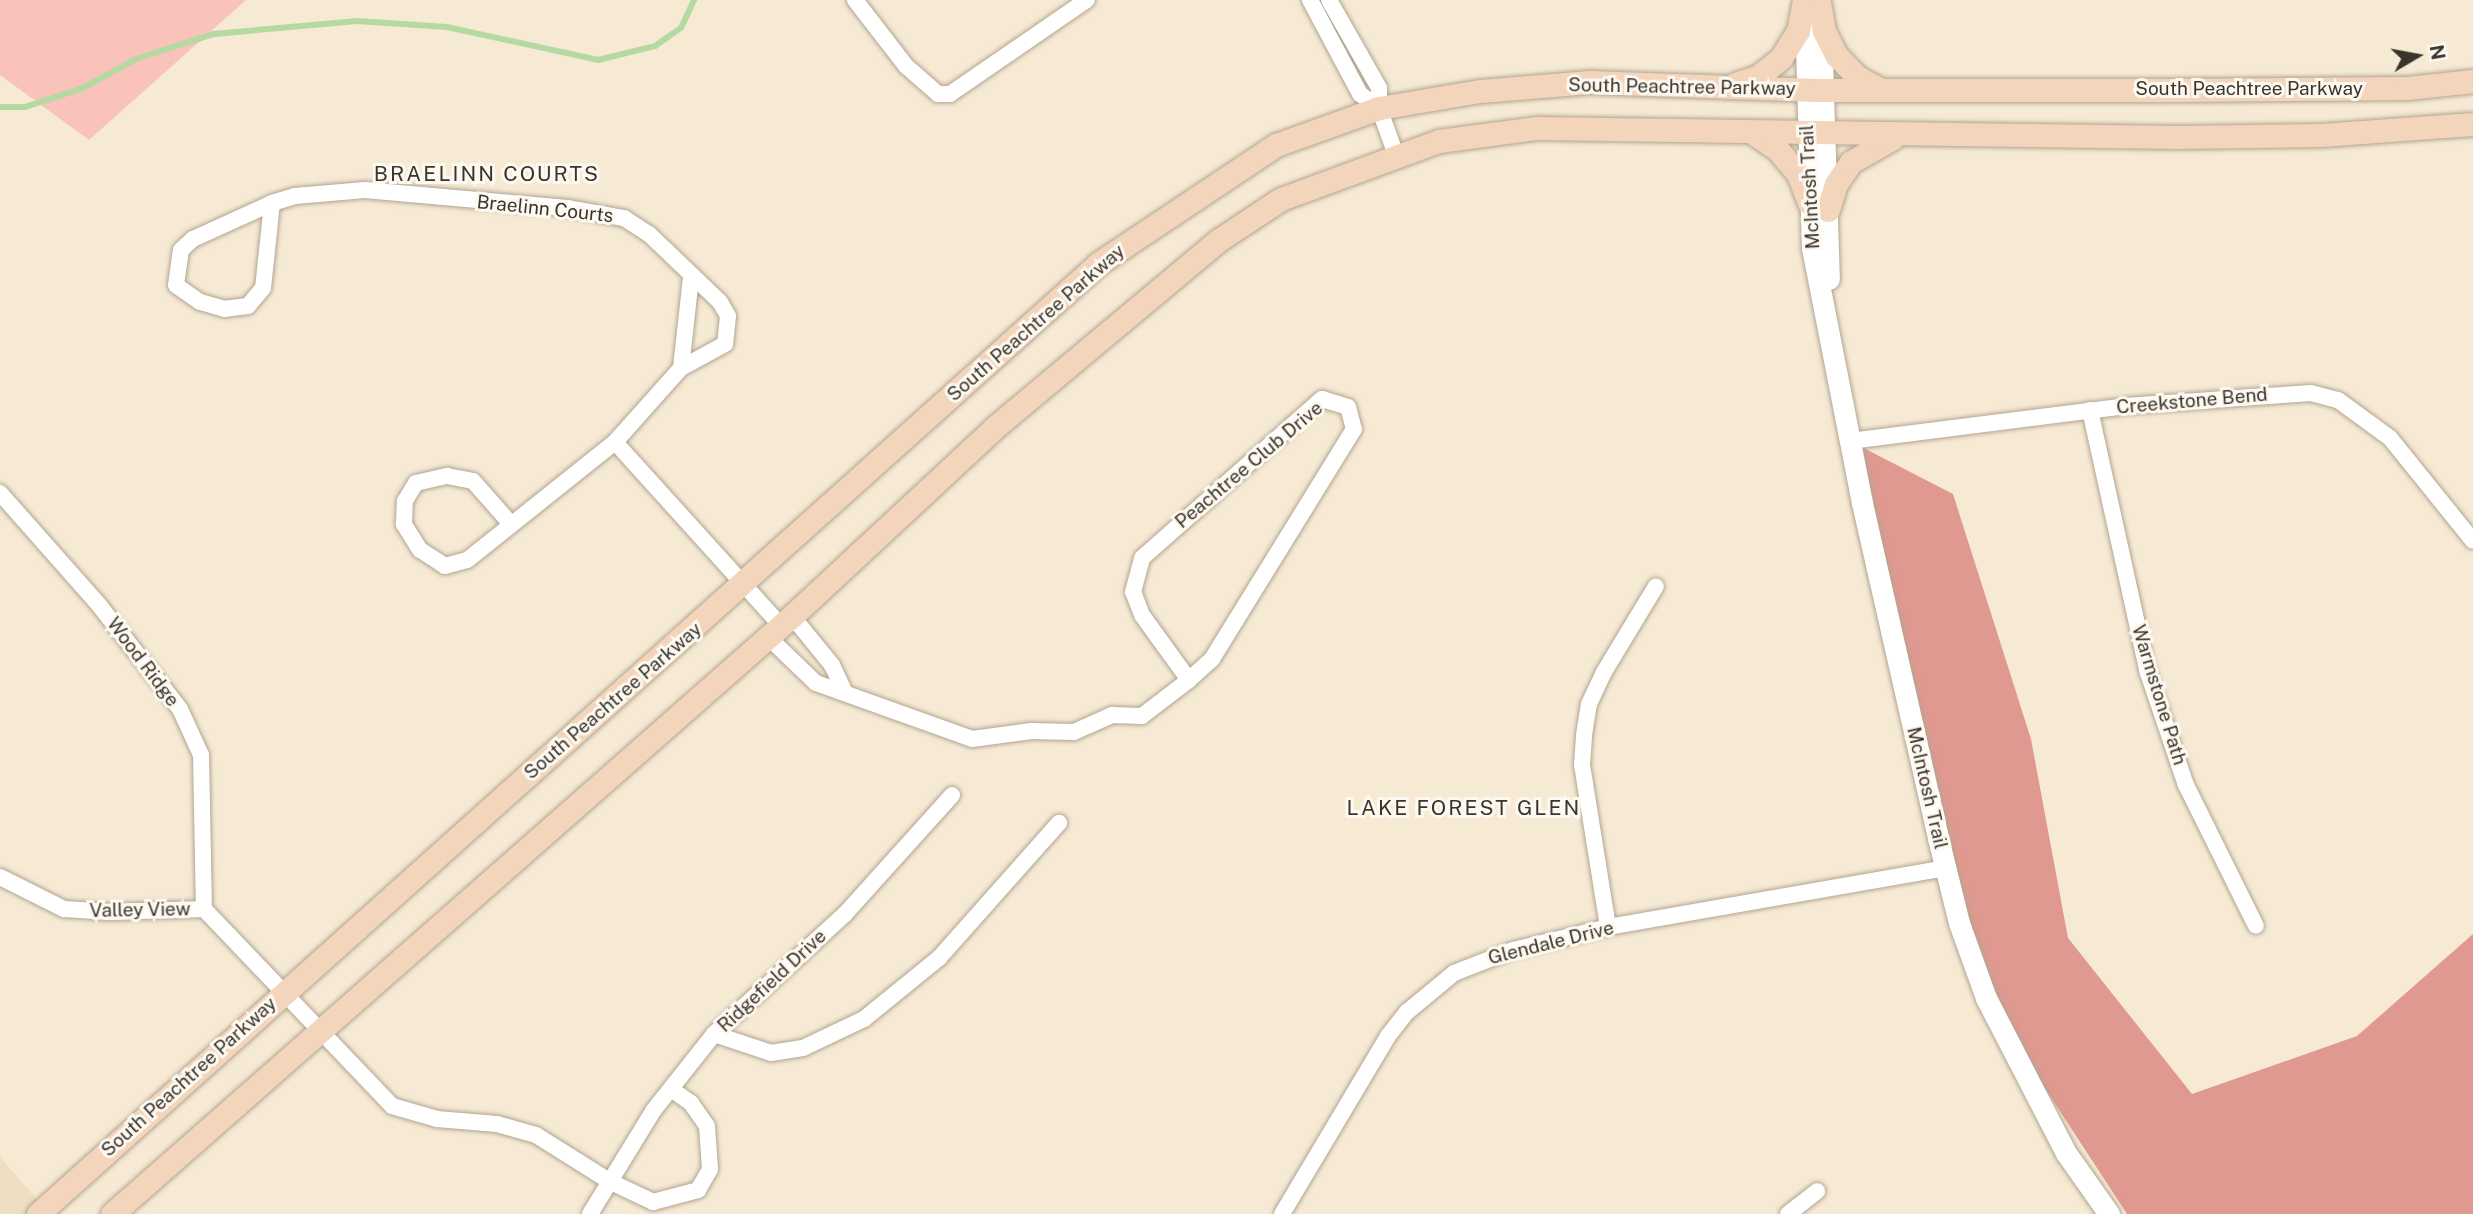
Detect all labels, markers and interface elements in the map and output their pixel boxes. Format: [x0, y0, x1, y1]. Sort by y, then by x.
north arrow [2382, 21, 2452, 91]
text: N [2426, 43, 2450, 62]
street label: South Peachtree Parkway [1568, 74, 1796, 100]
street label: South Peachtree Parkway [2135, 78, 2363, 100]
street label: McIntosh Trail [1795, 124, 1825, 250]
district label: BRAELINN COURTS [376, 161, 598, 187]
street label: Braelinn Courts [476, 190, 614, 228]
street label: South Peachtree Parkway [943, 240, 1129, 406]
street label: Creekstone Bend [2115, 383, 2269, 419]
street label: Peachtree Club Drive [1171, 397, 1327, 533]
street label: Wood Ridge [102, 613, 184, 711]
street label: South Peachtree Parkway [520, 618, 706, 784]
street label: Warmstone Path [2127, 622, 2191, 768]
street label: McIntosh Trail [1902, 725, 1952, 851]
district label: LAKE FOREST GLEN [1349, 795, 1579, 821]
street label: Valley View [89, 898, 191, 922]
street label: Glendale Drive [1486, 916, 1616, 970]
street label: Ridgefield Drive [713, 925, 831, 1037]
street label: South Peachtree Parkway [97, 992, 281, 1162]

